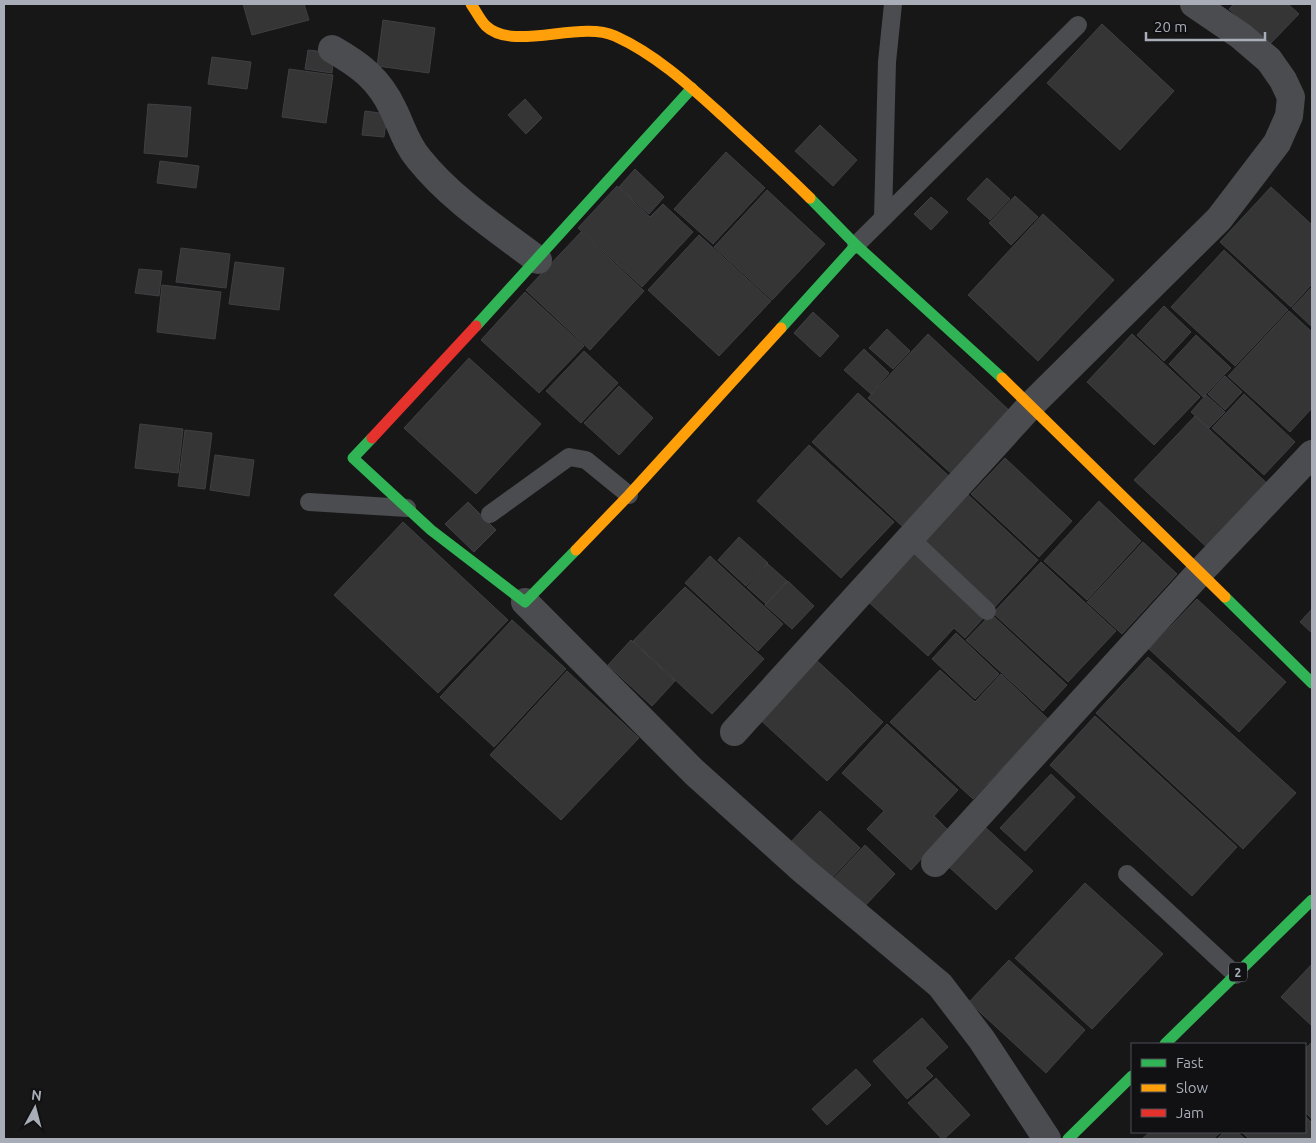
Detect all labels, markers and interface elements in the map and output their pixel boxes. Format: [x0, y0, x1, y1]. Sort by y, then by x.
scale bar [1146, 10, 1265, 42]
text: 20 m [1154, 18, 1187, 35]
road number: 2 [1229, 962, 1247, 982]
legend [1131, 1043, 1306, 1133]
text: Fast [1176, 1054, 1204, 1071]
text: Slow [1176, 1079, 1209, 1096]
north arrow [10, 1083, 60, 1133]
text: N [30, 1087, 43, 1104]
text: Jam [1176, 1104, 1204, 1121]

